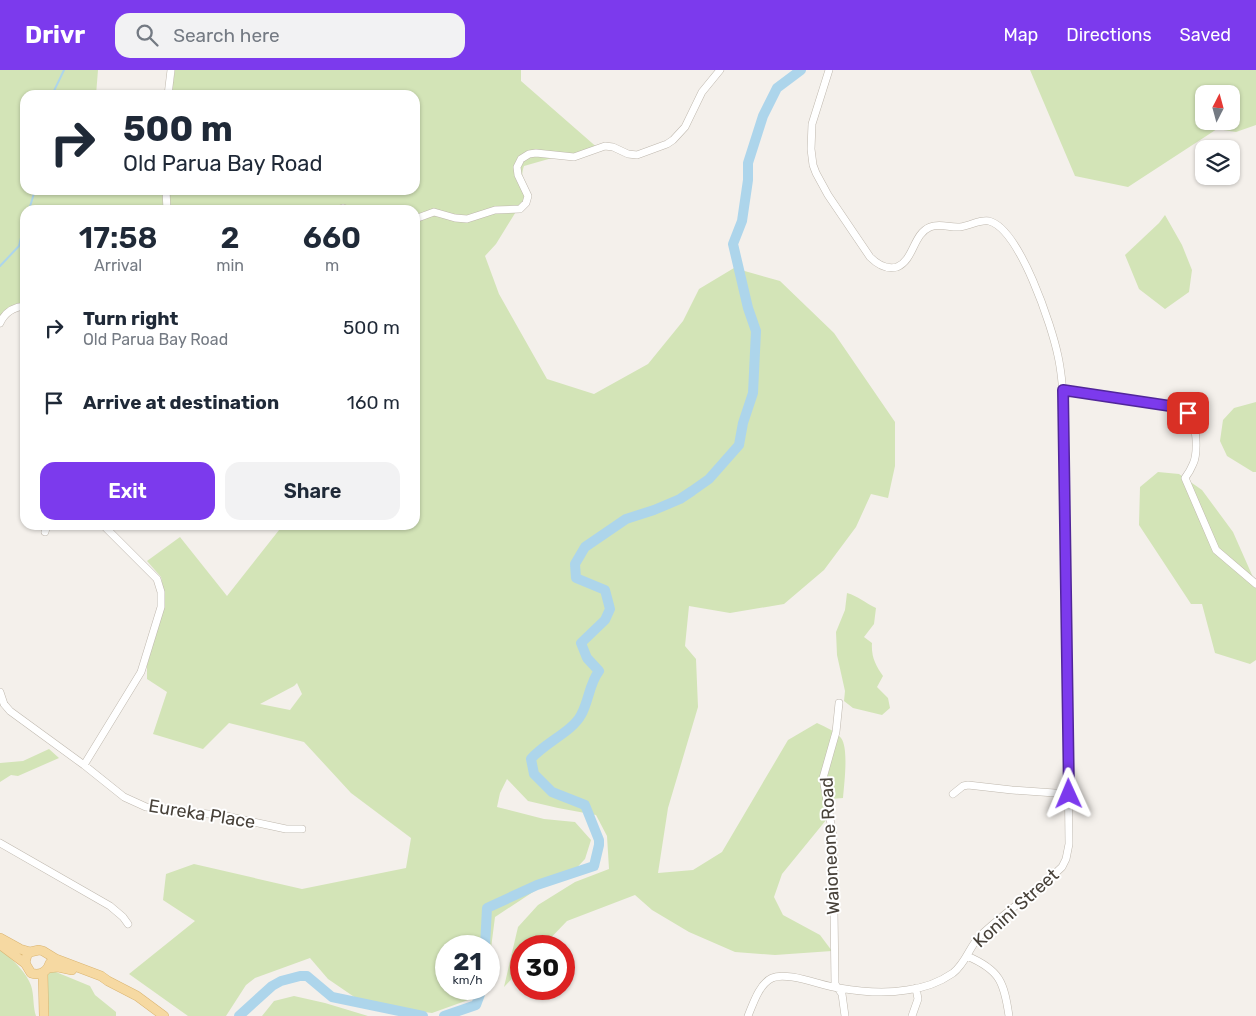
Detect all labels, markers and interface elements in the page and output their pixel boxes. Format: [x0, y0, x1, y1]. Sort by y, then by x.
search box [115, 13, 465, 58]
text: Drivr [25, 21, 85, 49]
icon: search [133, 21, 161, 49]
text: Search here [173, 24, 280, 47]
text: Map [1003, 24, 1038, 46]
text: Directions [1066, 24, 1152, 46]
text: Saved [1180, 24, 1231, 46]
north arrow [1195, 85, 1240, 130]
map controls [1195, 85, 1240, 185]
text: 500 m [123, 108, 233, 150]
icon: right [40, 110, 105, 175]
button: layers [1195, 140, 1240, 185]
text: Old Parua Bay Road [123, 150, 323, 177]
text: 17:58 [79, 220, 157, 256]
text: 2 [221, 220, 240, 256]
text: 660 [303, 220, 361, 256]
text: Arrival [94, 256, 142, 275]
text: min [216, 256, 244, 275]
text: m [325, 256, 339, 275]
text: Turn right [83, 307, 178, 330]
icon: right [40, 314, 68, 342]
text: 500 m [343, 316, 400, 339]
text: Old Parua Bay Road [83, 330, 228, 349]
icon: arrive [40, 389, 68, 417]
text: Arrive at destination [83, 391, 279, 414]
text: 160 m [347, 391, 400, 414]
pin [1167, 392, 1209, 434]
icon: arrive [1174, 399, 1202, 427]
button: Exit [40, 462, 215, 520]
button: Share [225, 462, 400, 520]
position arrow [1042, 767, 1094, 819]
street label: Waioneone Road [815, 777, 845, 915]
street label: Eureka Place [147, 795, 257, 833]
street label: Konini Street [969, 864, 1063, 952]
speed limit sign: 30 [510, 935, 575, 1000]
text: 21 [453, 947, 482, 976]
text: km/h [453, 973, 482, 987]

